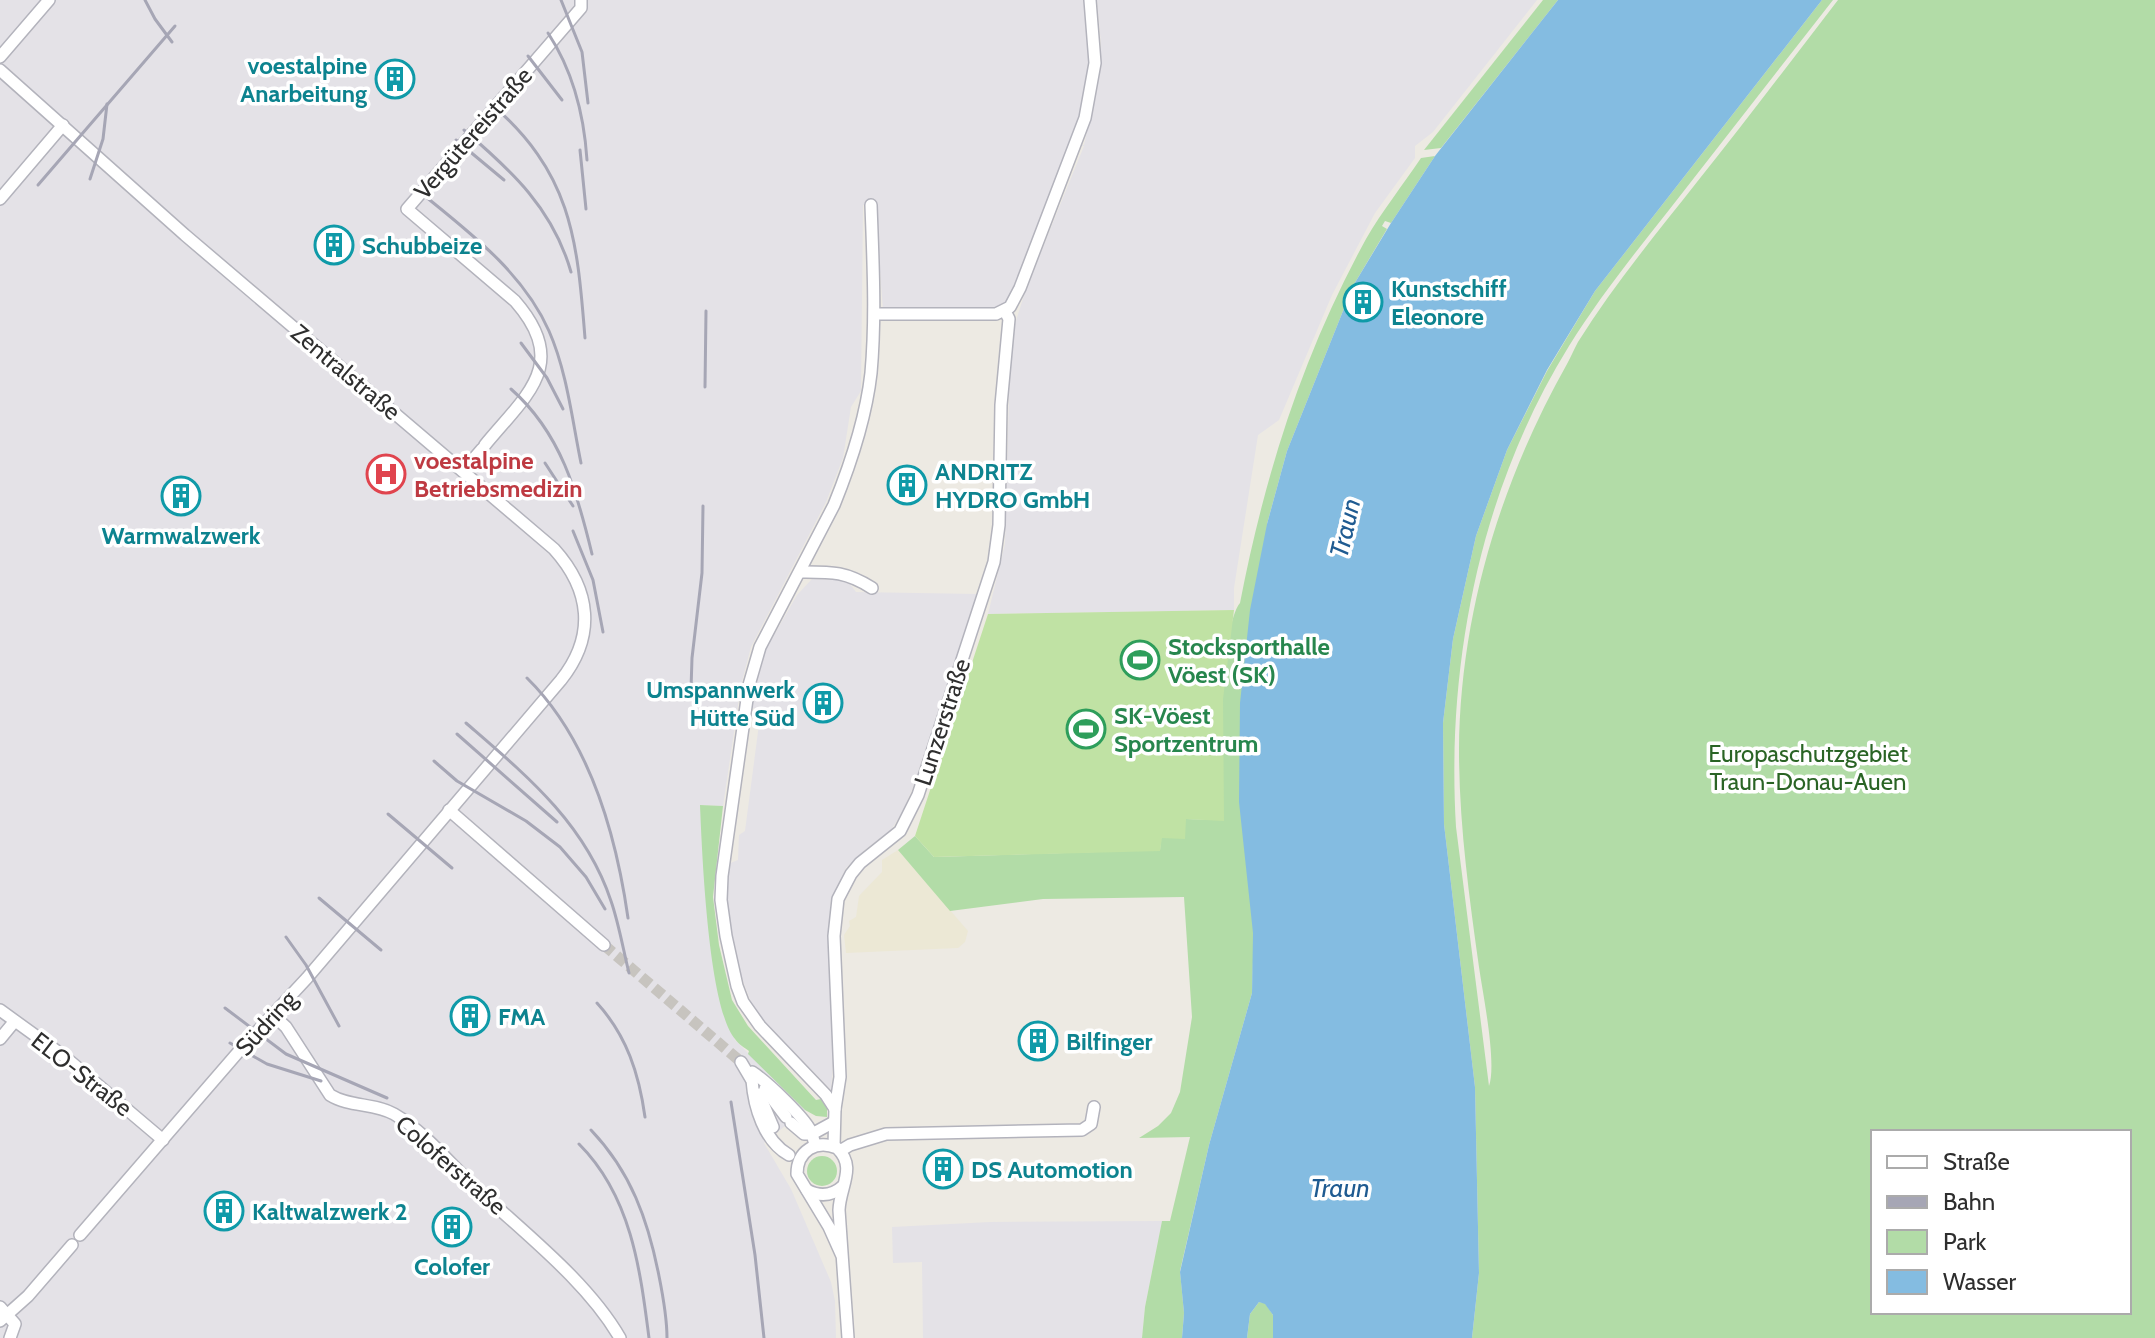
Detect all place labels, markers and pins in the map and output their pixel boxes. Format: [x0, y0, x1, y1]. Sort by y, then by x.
place label: voestalpine Anarbeitung [240, 51, 367, 108]
building icon: voestalpine Anarbeitung [374, 58, 416, 100]
building icon: Schubbeize [313, 224, 355, 266]
place label: Schubbeize [362, 231, 482, 260]
place label: Kunstschiff Eleonore [1391, 274, 1507, 331]
building icon: Kunstschiff Eleonore [1342, 281, 1384, 323]
place label: voestalpine Betriebsmedizin [414, 446, 583, 503]
hospital icon: voestalpine Betriebsmedizin [365, 453, 407, 495]
place label: ANDRITZ HYDRO GmbH [935, 457, 1090, 514]
building icon: ANDRITZ HYDRO GmbH [886, 464, 928, 506]
building icon: Warmwalzwerk [160, 475, 202, 517]
place label: Warmwalzwerk [102, 521, 261, 550]
place label: Stocksporthalle Vöest (SK) [1168, 632, 1330, 689]
sports icon: Stocksporthalle Vöest (SK) [1119, 639, 1161, 681]
place label: Umspannwerk Hütte Süd [646, 675, 795, 732]
building icon: Umspannwerk Hütte Süd [802, 682, 844, 724]
place label: SK-Vöest Sportzentrum [1114, 701, 1258, 758]
sports icon: SK-Vöest Sportzentrum [1065, 708, 1107, 750]
building icon: FMA [449, 995, 491, 1037]
place label: FMA [498, 1002, 545, 1031]
building icon: Bilfinger [1017, 1020, 1059, 1062]
place label: Bilfinger [1066, 1027, 1153, 1056]
building icon: DS Automotion [922, 1148, 964, 1190]
place label: DS Automotion [971, 1155, 1133, 1184]
building icon: Kaltwalzwerk 2 [203, 1190, 245, 1232]
place label: Kaltwalzwerk 2 [252, 1197, 408, 1226]
building icon: Colofer [431, 1206, 473, 1248]
place label: Colofer [414, 1252, 490, 1281]

